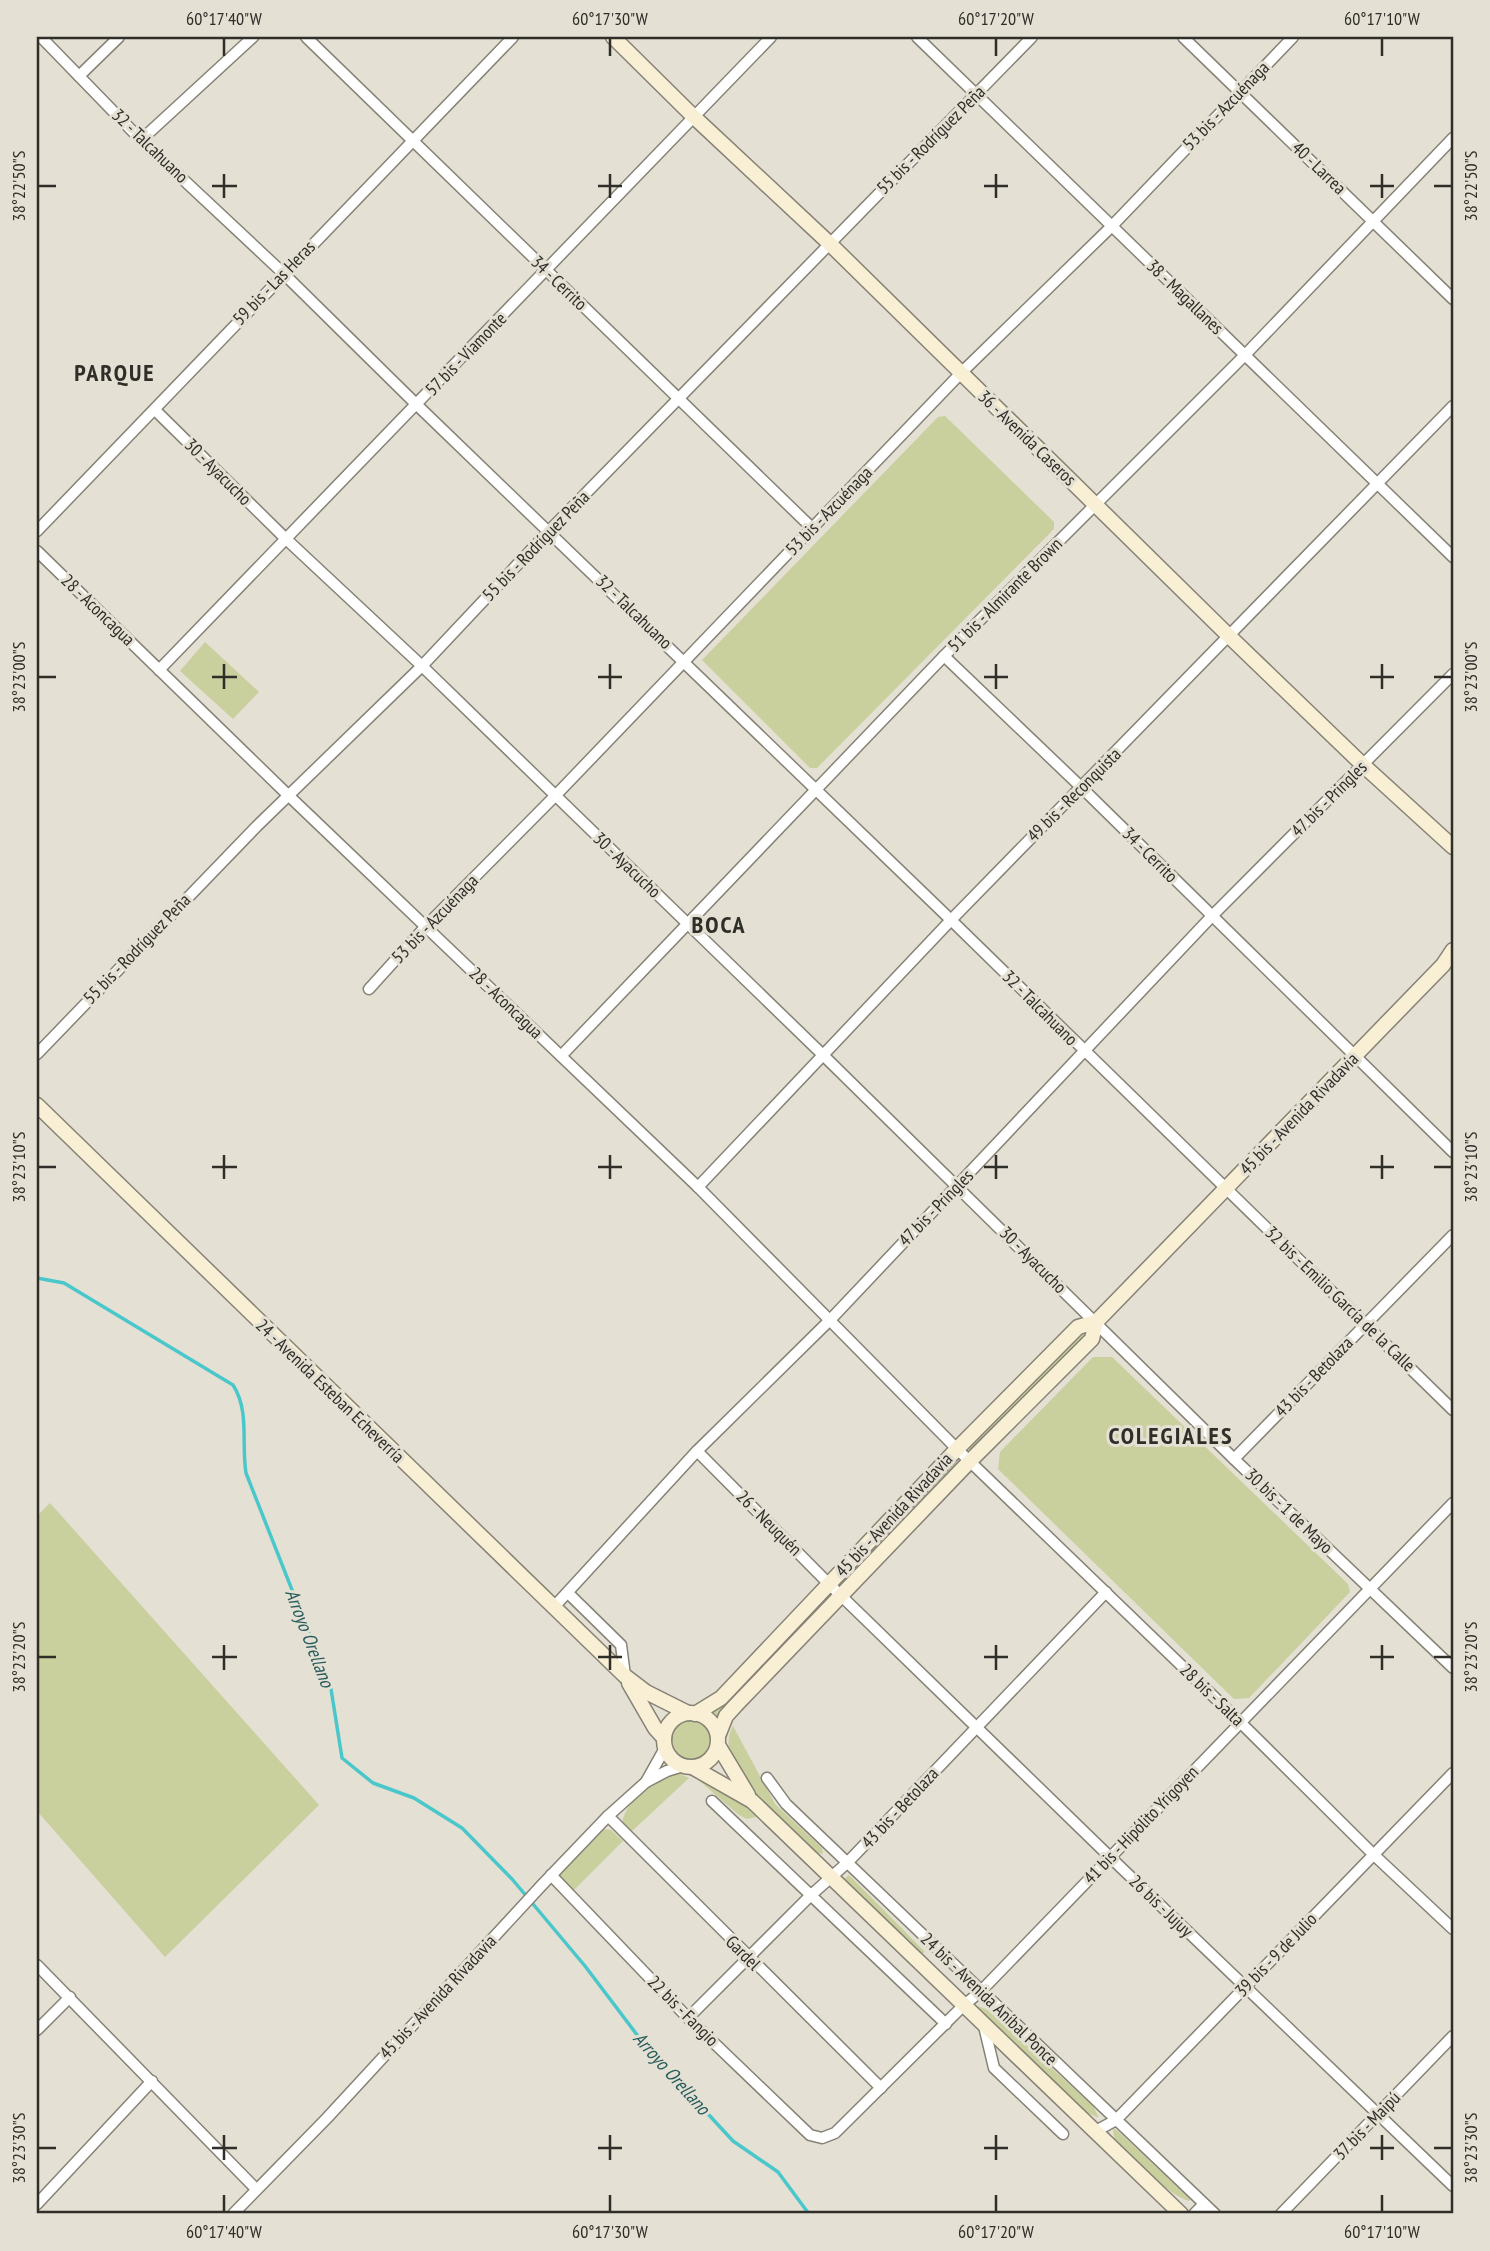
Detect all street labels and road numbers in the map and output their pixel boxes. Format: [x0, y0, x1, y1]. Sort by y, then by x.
street label: 53 bis - Azcuénaga [1177, 56, 1274, 155]
street label: 55 bis - Rodríguez Peña [871, 80, 990, 199]
street label: 32 - Talcahuano [107, 104, 194, 188]
street label: 40 - Larrea [1287, 136, 1351, 199]
street label: 59 bis - Las Heras [228, 235, 320, 330]
street label: 34 - Cerrito [526, 250, 592, 315]
street label: 38 - Magallanes [1142, 254, 1229, 339]
street label: 57 bis - Viamonte [420, 307, 511, 400]
street label: 36 - Avenida Caseros [973, 385, 1081, 490]
street label: 30 - Ayacucho [180, 433, 257, 510]
street label: 53 bis - Azcuénaga [780, 461, 877, 560]
street label: 55 bis - Rodríguez Peña [477, 486, 594, 606]
street label: 51 bis - Almirante Brown [942, 532, 1067, 657]
street label: 28 - Aconcagua [57, 569, 140, 650]
street label: 32 - Talcahuano [591, 570, 678, 654]
street label: 49 bis - Reconquista [1022, 743, 1126, 847]
street label: 47 bis - Pringles [1286, 756, 1372, 842]
street label: 34 - Cerrito [1118, 822, 1183, 887]
street label: 30 - Ayacucho [589, 827, 666, 903]
street label: 53 bis - Azcuénaga [386, 869, 483, 968]
street label: 55 bis - Rodríguez Peña [78, 889, 195, 1009]
street label: 28 - Aconcagua [465, 962, 548, 1043]
street label: 32 - Talcahuano [998, 965, 1083, 1050]
street label: 45 bis - Avenida Rivadavia [1234, 1048, 1363, 1180]
street label: 47 bis - Pringles [893, 1164, 978, 1251]
street label: 30 - Ayacucho [995, 1221, 1072, 1298]
street label: 32 bis - Emilio García de la Calle [1260, 1221, 1420, 1376]
street label: 24 - Avenida Esteban Echeverría [251, 1314, 409, 1468]
street label: 43 bis - Betolaza [1270, 1332, 1358, 1422]
street label: 45 bis - Avenida Rivadavia [830, 1448, 957, 1582]
street label: 30 bis - 1 de Mayo [1241, 1463, 1338, 1558]
street label: 26 - Neuquén [732, 1485, 807, 1560]
street label: 28 bis - Salta [1175, 1658, 1249, 1731]
street label: 41 bis - Hipólito Yrigoyen [1078, 1761, 1203, 1889]
street label: 43 bis - Betolaza [856, 1762, 943, 1853]
street label: 26 bis - Jujuy [1125, 1870, 1198, 1942]
street label: 39 bis - 9 de Julio [1230, 1908, 1322, 2002]
street label: 24 bis - Avenida Aníbal Ponce [916, 1927, 1063, 2070]
street label: 45 bis - Avenida Rivadavia [374, 1930, 501, 2064]
street label: Gardel [721, 1930, 766, 1976]
street label: 22 bis - Fangio [643, 1970, 724, 2051]
street label: 37 bis - Maipú [1328, 2086, 1405, 2165]

